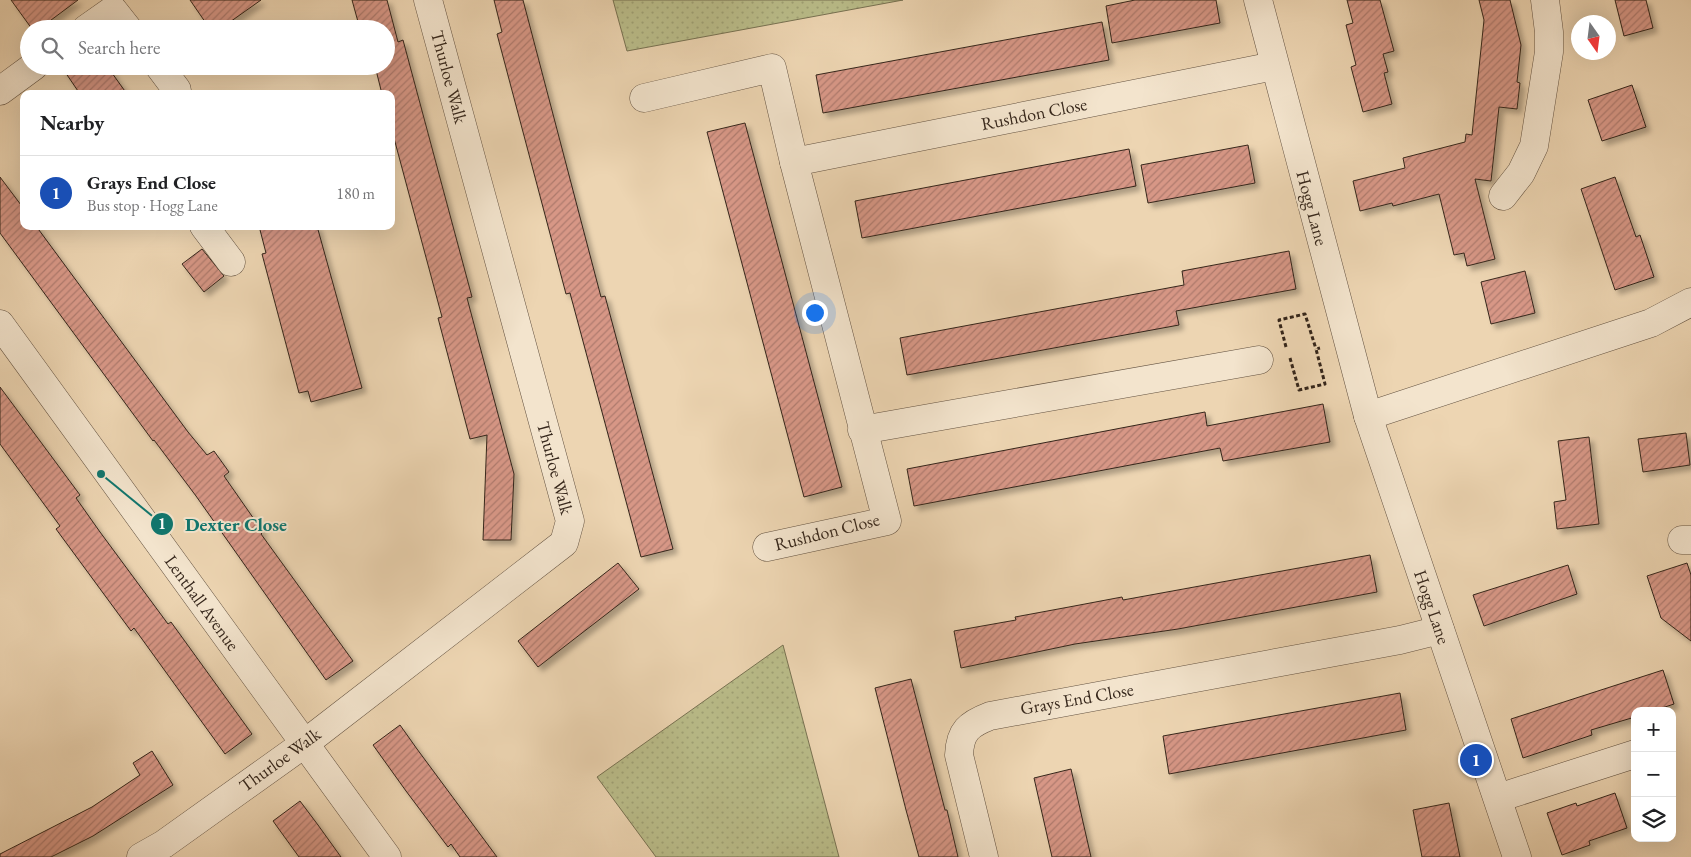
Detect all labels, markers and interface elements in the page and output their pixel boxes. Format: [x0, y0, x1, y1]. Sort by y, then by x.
north arrow [1571, 15, 1616, 60]
search box [20, 20, 395, 75]
street label: Thurloe Walk [426, 28, 473, 126]
icon: search [38, 34, 66, 62]
text: Search here [78, 35, 160, 60]
street label: Rushdon Close [979, 92, 1089, 135]
text: Nearby [40, 109, 104, 136]
street label: Hogg Lane [1291, 168, 1334, 248]
text: Grays End Close [87, 170, 216, 195]
text: 1 [52, 183, 60, 204]
text: 180 m [336, 183, 375, 204]
text: Bus stop · Hogg Lane [87, 195, 218, 216]
your location [802, 300, 828, 326]
street label: Thurloe Walk [532, 419, 579, 517]
callout: Dexter Close [150, 507, 297, 541]
street label: Rushdon Close [772, 507, 882, 556]
text: Dexter Close [185, 512, 287, 537]
text: 1 [158, 514, 166, 533]
street label: Lenthall Avenue [160, 550, 245, 655]
street label: Hogg Lane [1409, 567, 1456, 647]
street label: Grays End Close [1018, 677, 1135, 720]
map controls [1631, 707, 1676, 842]
button: + [1631, 707, 1676, 752]
street label: Thurloe Walk [234, 722, 325, 797]
pin: 1 [1460, 741, 1492, 779]
button: − [1631, 752, 1676, 797]
button: layers [1631, 797, 1676, 842]

